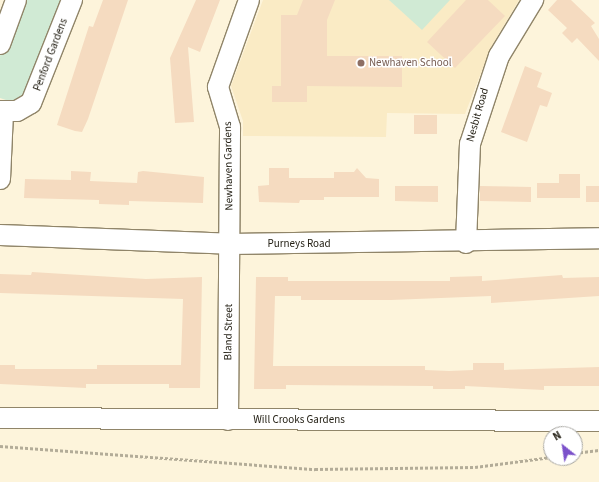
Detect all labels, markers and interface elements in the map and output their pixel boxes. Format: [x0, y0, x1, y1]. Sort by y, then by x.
street label: Penford Gardens [31, 17, 71, 93]
place label: Newhaven School [369, 56, 451, 70]
marker: Newhaven School [356, 58, 366, 68]
street label: Nesbit Road [464, 87, 492, 143]
street label: Newhaven Gardens [222, 121, 236, 211]
street label: Purneys Road [267, 237, 331, 251]
street label: Bland Street [222, 304, 236, 360]
street label: Will Crooks Gardens [253, 413, 345, 427]
north arrow [543, 426, 583, 466]
text: N [550, 428, 564, 444]

